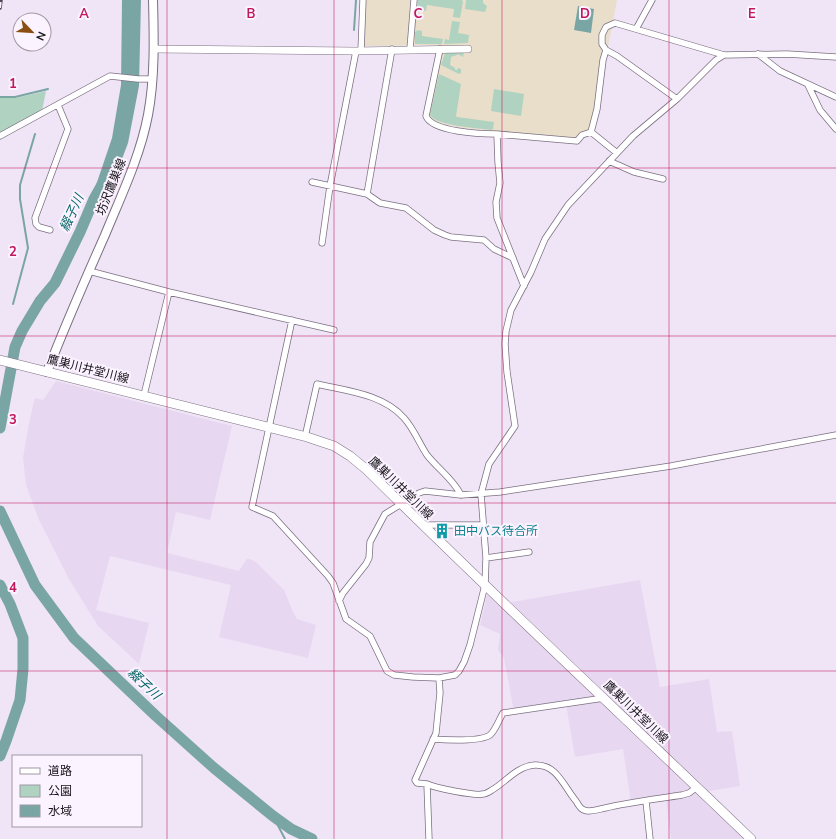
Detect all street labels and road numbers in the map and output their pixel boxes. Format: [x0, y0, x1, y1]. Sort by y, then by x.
street label: 坊沢鷹巣線 [92, 156, 130, 218]
street label: 鷹巣川井堂川線 [45, 351, 131, 387]
street label: 鷹巣川井堂川線 [365, 453, 437, 523]
street label: 鷹巣川井堂川線 [600, 677, 672, 747]

